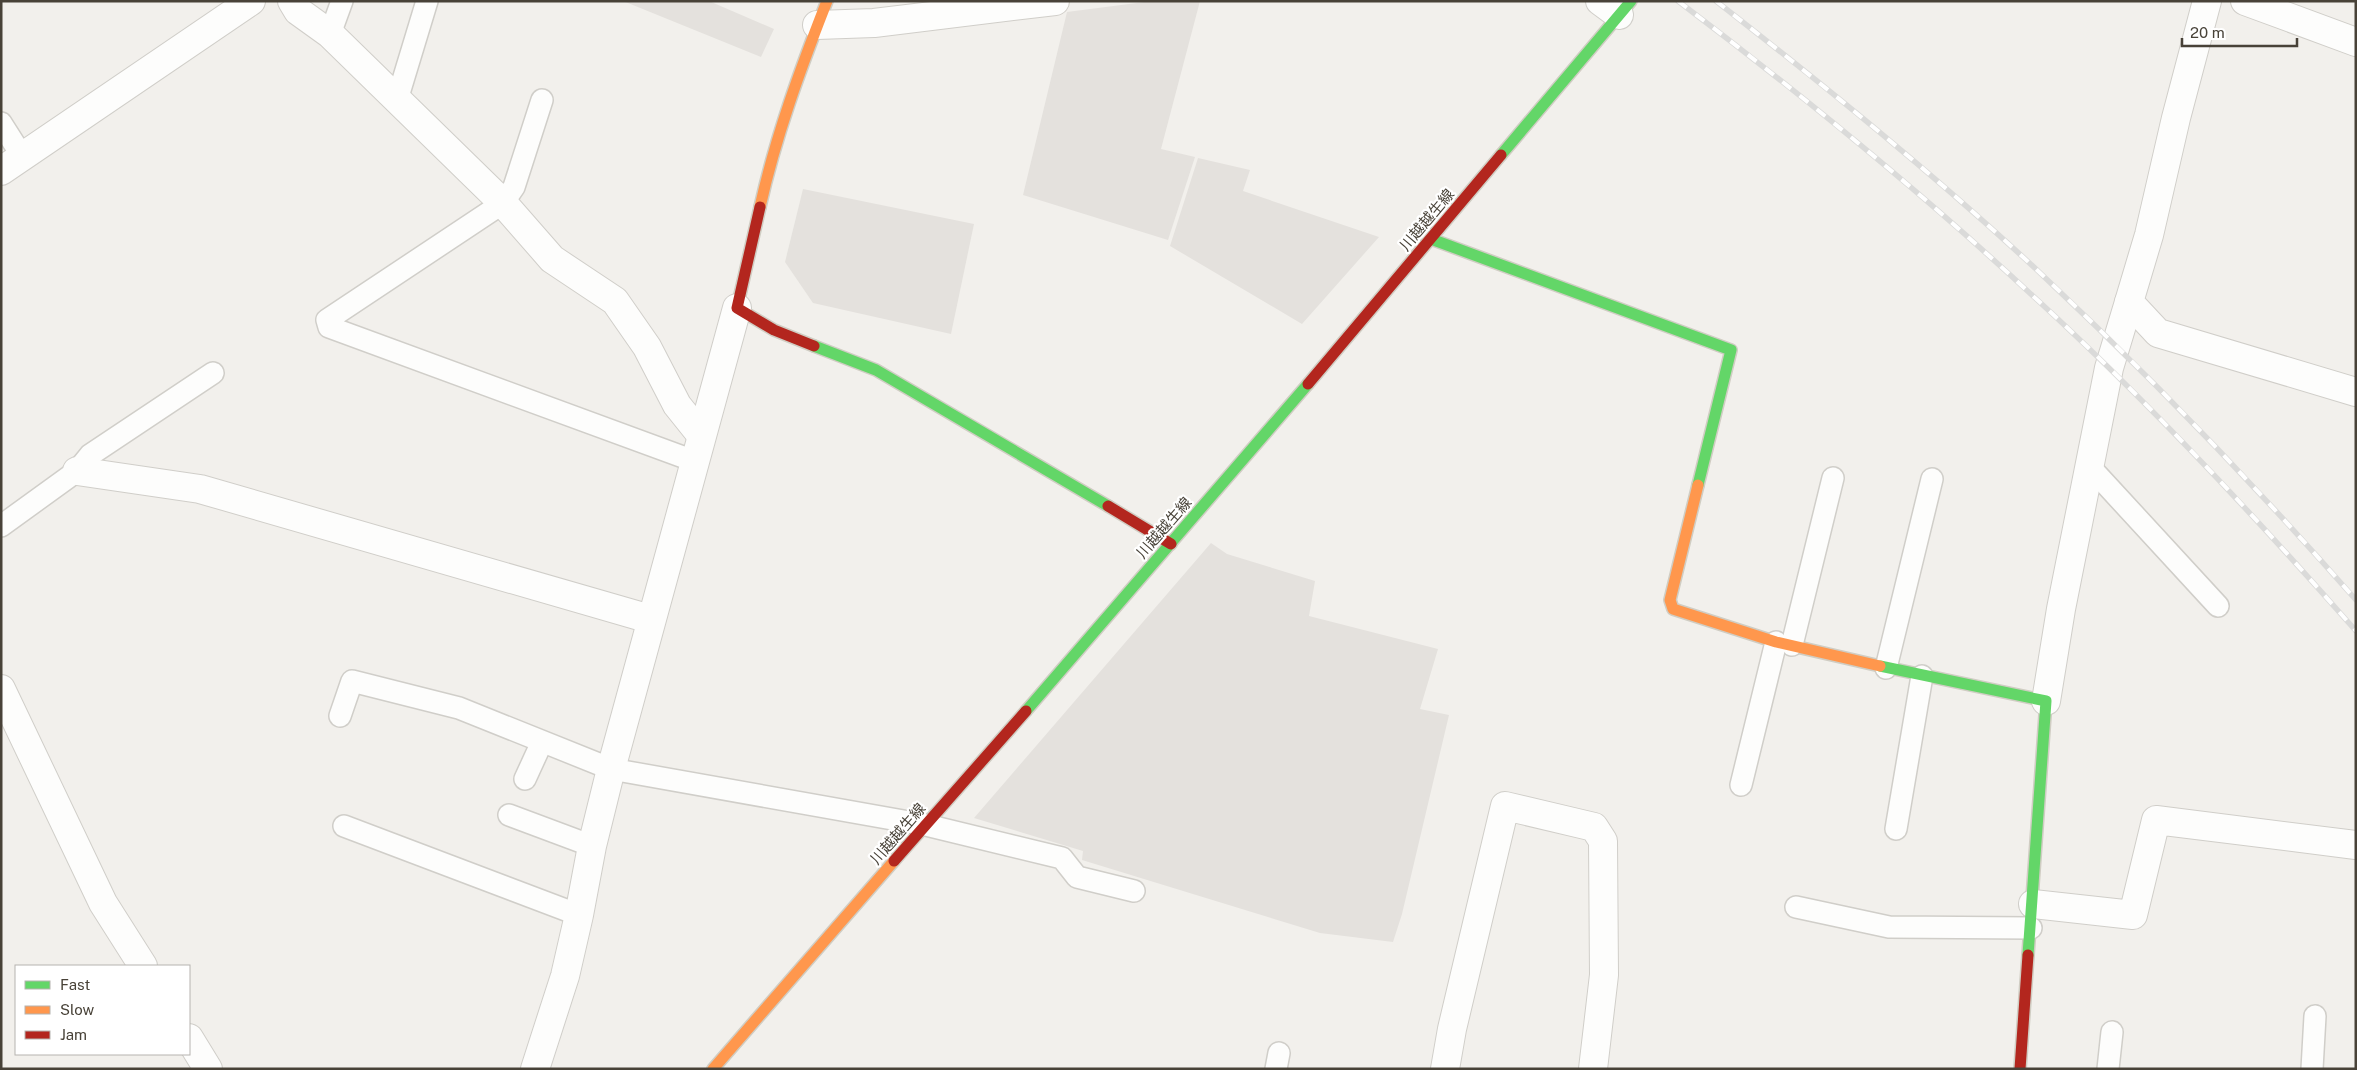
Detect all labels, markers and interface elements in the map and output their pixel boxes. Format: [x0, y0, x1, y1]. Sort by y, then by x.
scale bar [2182, 15, 2297, 47]
text: 20 m [2190, 24, 2225, 41]
street label: 川越越生線 [1396, 185, 1457, 254]
street label: 川越越生線 [1133, 494, 1195, 562]
street label: 川越越生線 [867, 800, 929, 868]
legend [15, 965, 190, 1055]
text: Fast [60, 976, 90, 993]
text: Slow [60, 1001, 95, 1018]
text: Jam [60, 1026, 87, 1043]

